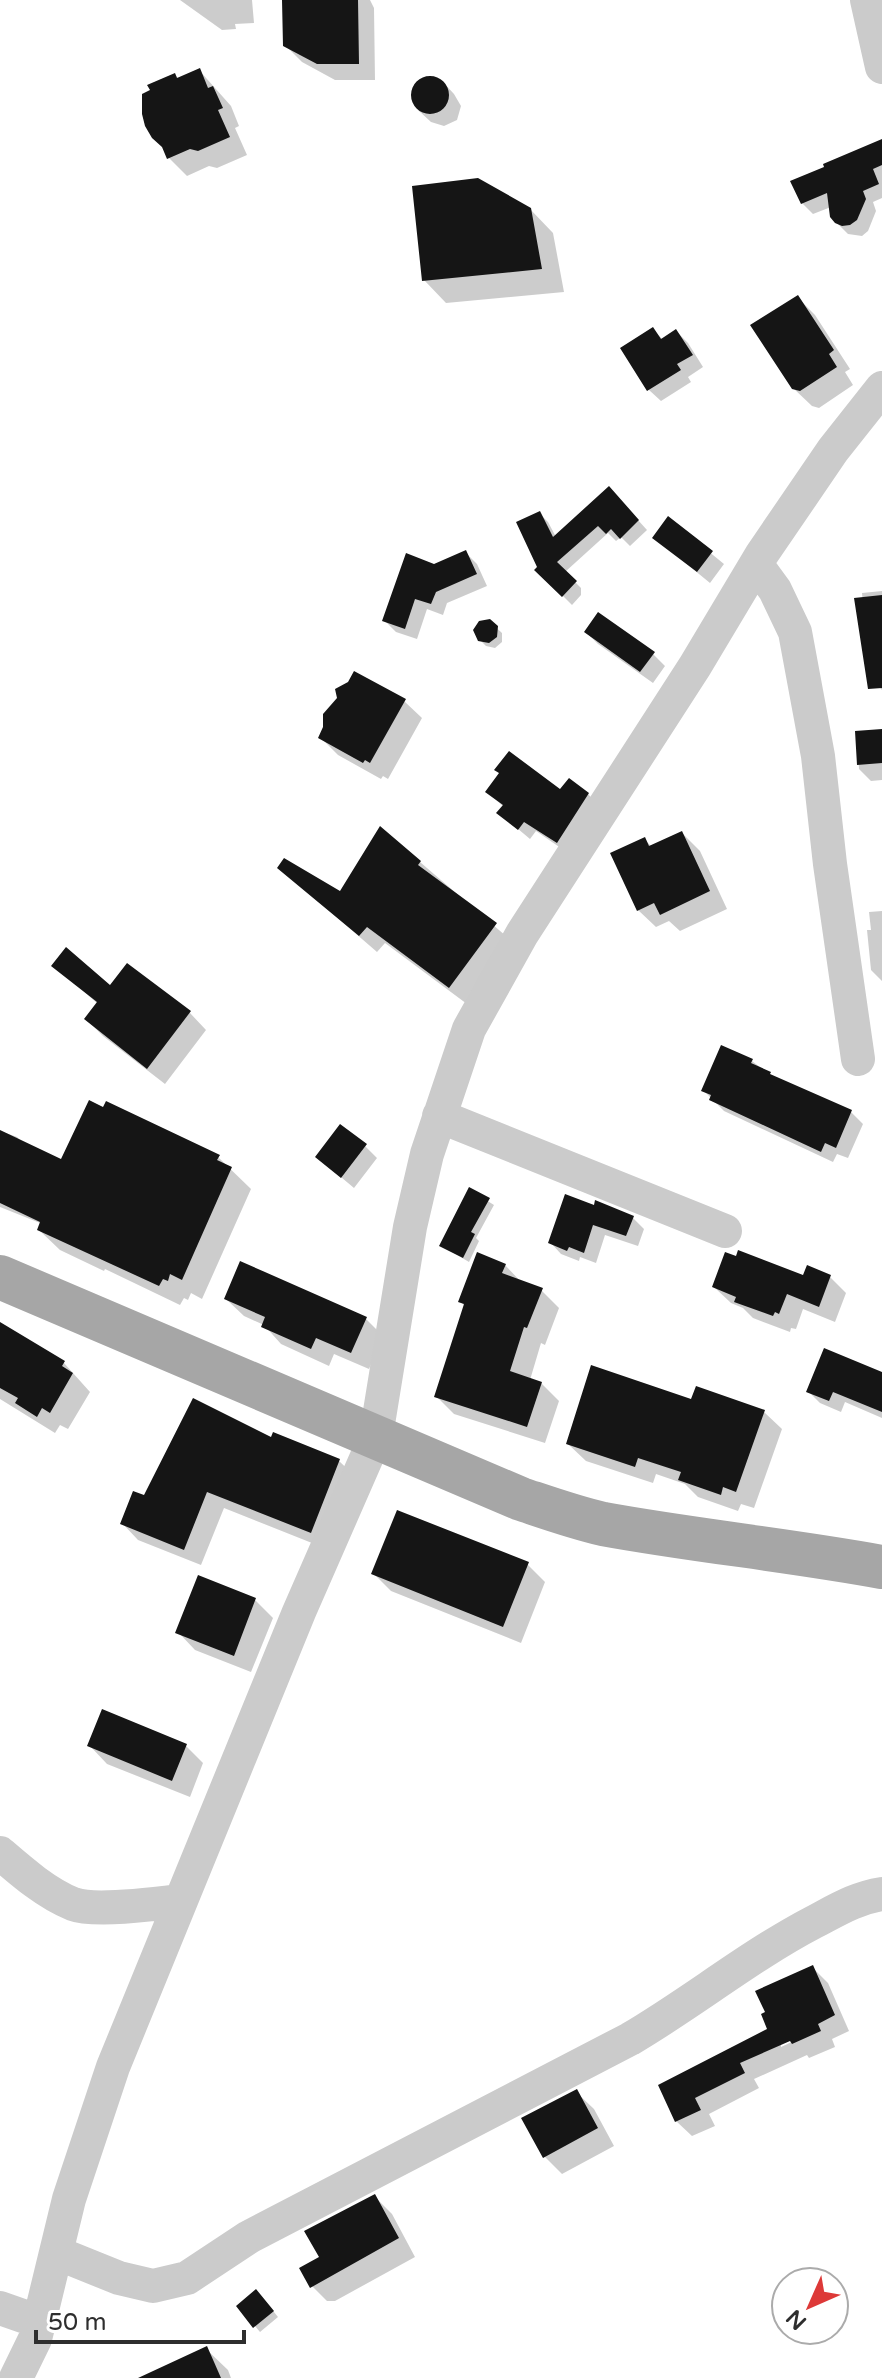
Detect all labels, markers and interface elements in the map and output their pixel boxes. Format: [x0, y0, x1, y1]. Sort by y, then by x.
north arrow [770, 2266, 850, 2346]
scale bar [36, 2294, 244, 2344]
text: N [781, 2304, 812, 2335]
text: 50 m [48, 2308, 106, 2337]

